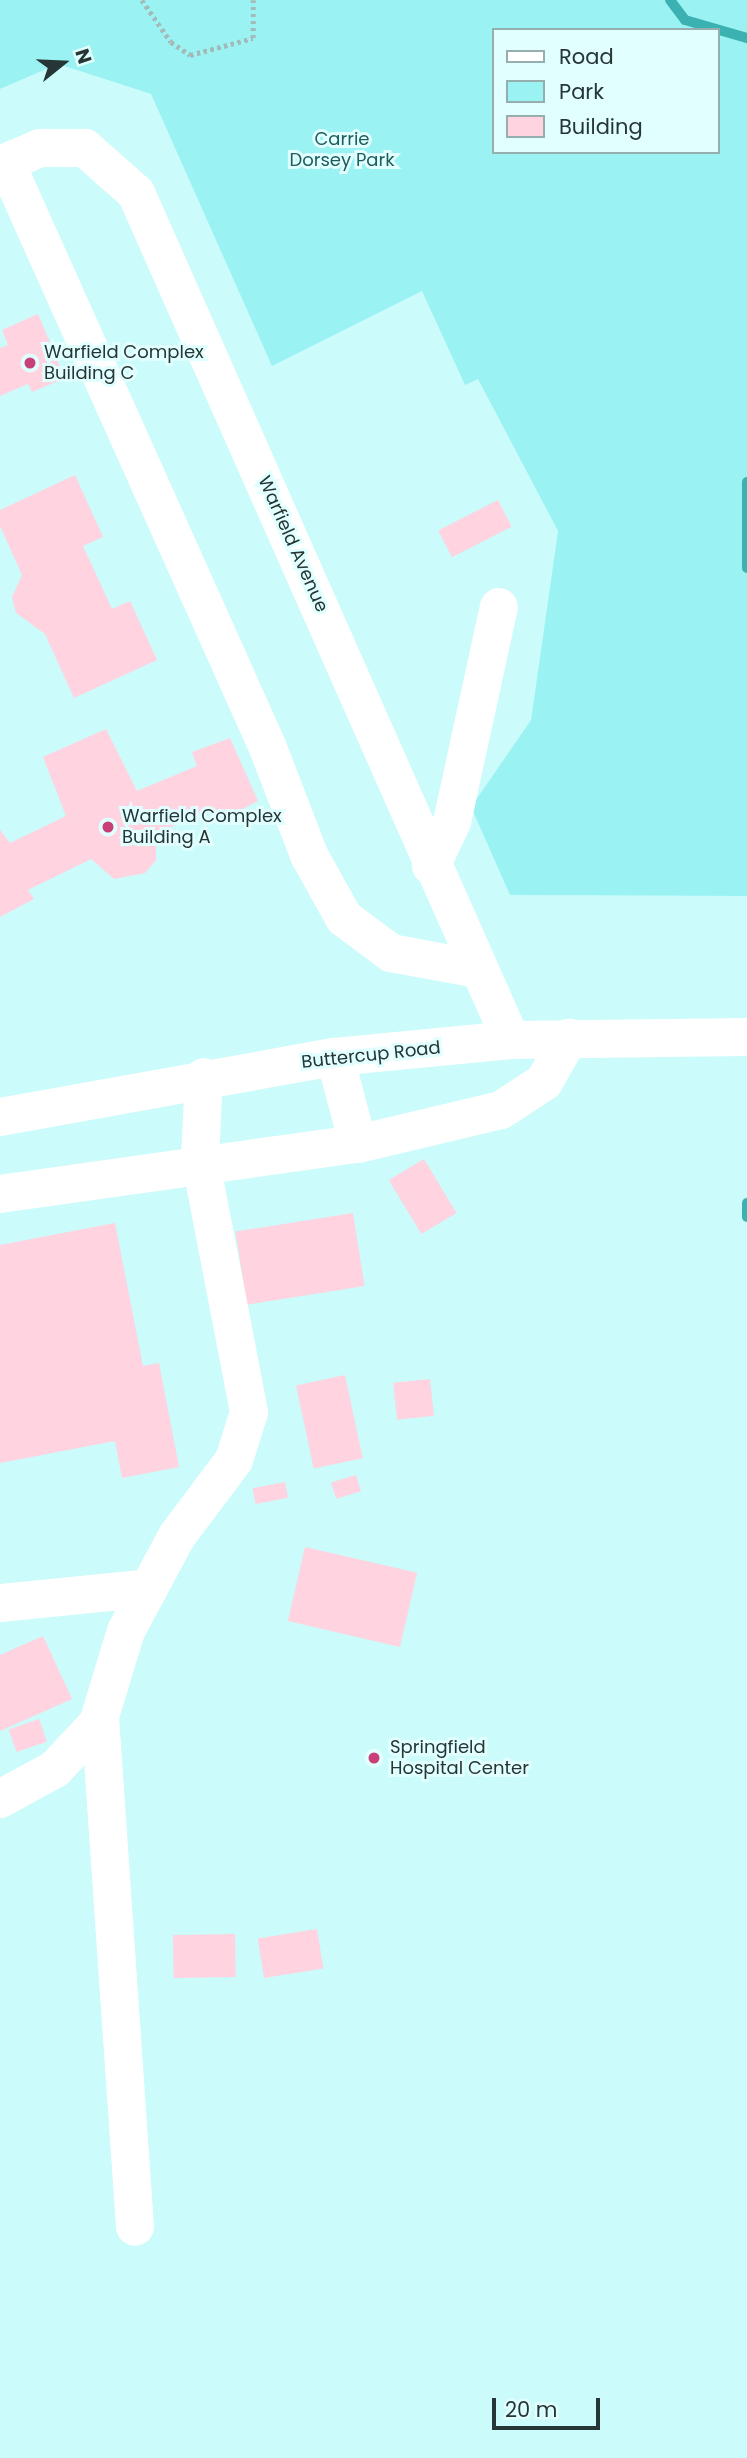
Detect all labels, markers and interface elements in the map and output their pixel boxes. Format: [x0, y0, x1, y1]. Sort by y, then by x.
north arrow [28, 28, 98, 98]
legend [491, 28, 719, 154]
text: Road [559, 42, 614, 71]
text: N [68, 45, 98, 67]
text: Park [559, 77, 604, 106]
text: Building [559, 112, 643, 141]
park label: Carrie Dorsey Park [289, 129, 395, 172]
place label: Warfield Complex Building C [44, 342, 204, 384]
marker: Warfield Complex Building C [22, 355, 38, 371]
street label: Warfield Avenue [253, 472, 333, 616]
place label: Warfield Complex Building A [122, 806, 282, 848]
marker: Warfield Complex Building A [100, 819, 116, 835]
street label: Buttercup Road [300, 1037, 442, 1073]
place label: Springfield Hospital Center [390, 1737, 529, 1780]
marker: Springfield Hospital Center [364, 1748, 384, 1768]
scale bar [495, 2384, 604, 2428]
text: 20 m [505, 2395, 558, 2424]

